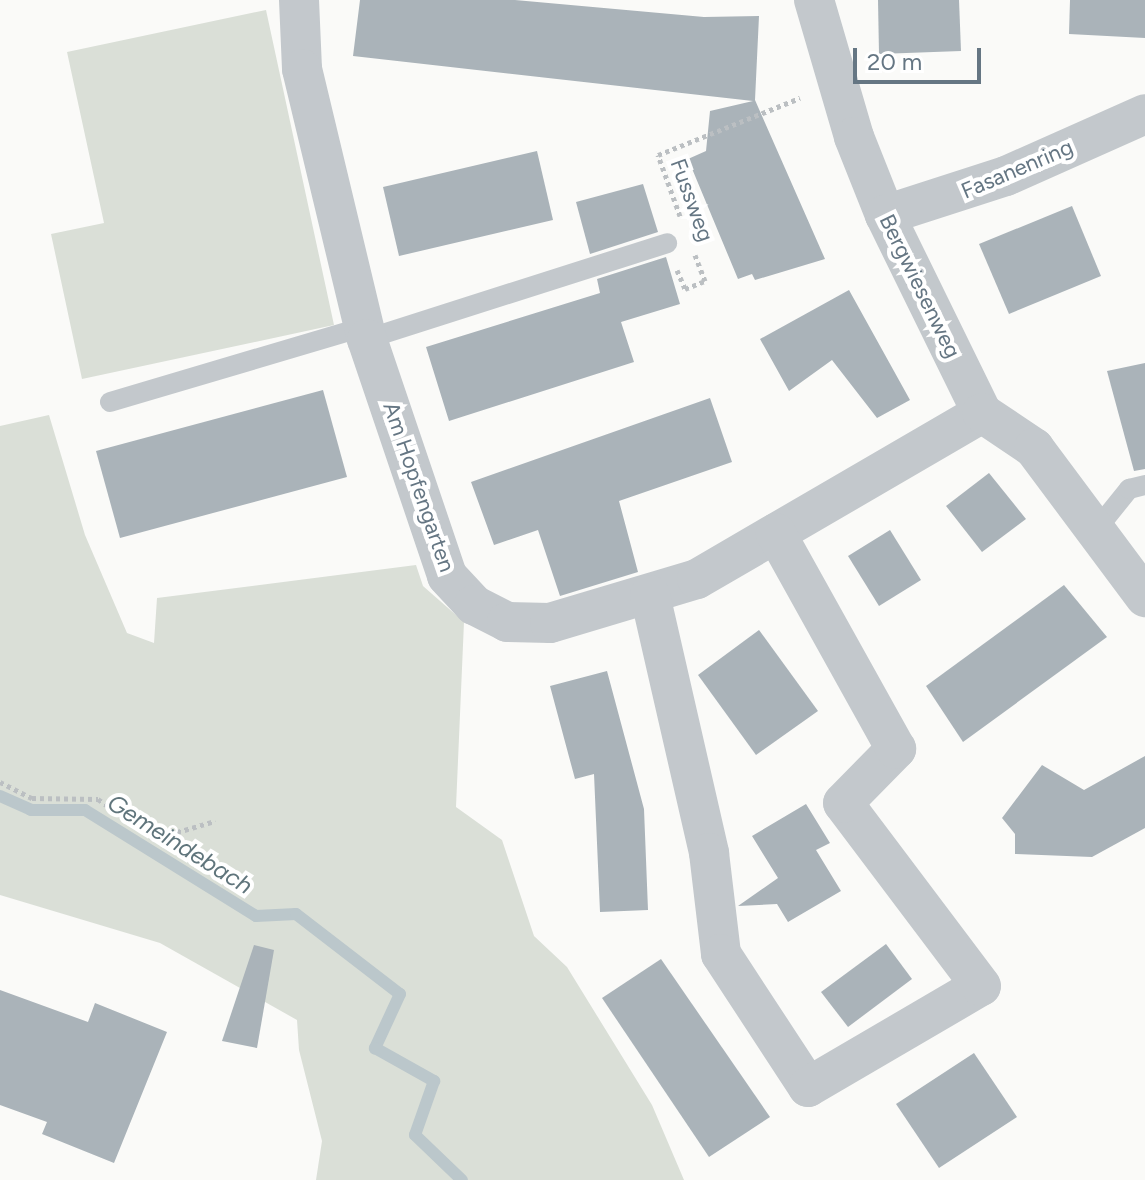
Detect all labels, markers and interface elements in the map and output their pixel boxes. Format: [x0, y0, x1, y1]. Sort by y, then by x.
scale bar [857, 32, 985, 82]
text: 20 m [867, 47, 922, 76]
street label: Fasanenring [957, 134, 1077, 204]
street label: Fussweg [665, 155, 719, 245]
street label: Bergwiesenweg [874, 210, 966, 362]
street label: Am Hopfengarten [378, 399, 460, 575]
water label: Gemeindebach [102, 788, 258, 900]

